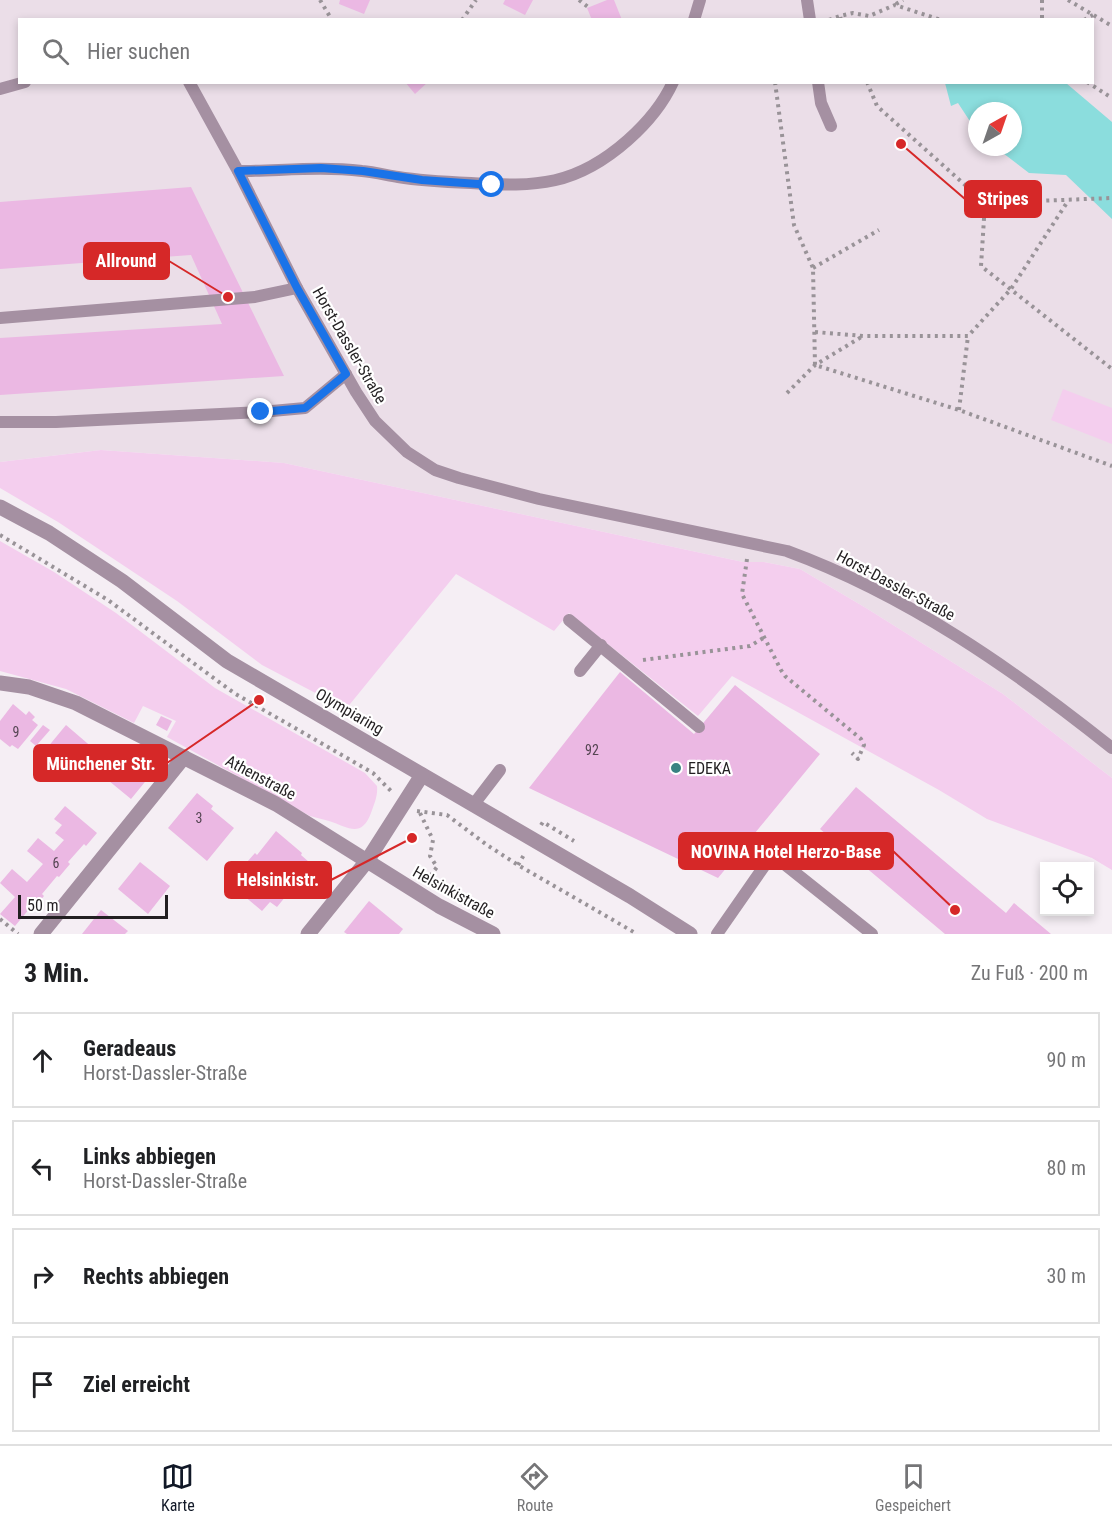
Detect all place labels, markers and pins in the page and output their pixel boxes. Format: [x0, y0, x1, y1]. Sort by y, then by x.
callout: Stripes [965, 181, 1041, 217]
callout: Allround [84, 243, 169, 279]
callout: Münchener Str. [34, 745, 167, 781]
place label: EDEKA [688, 759, 731, 778]
marker: EDEKA [669, 761, 683, 775]
callout: NOVINA Hotel Herzo-Base [679, 833, 893, 869]
callout: Helsinkistr. [225, 862, 331, 898]

